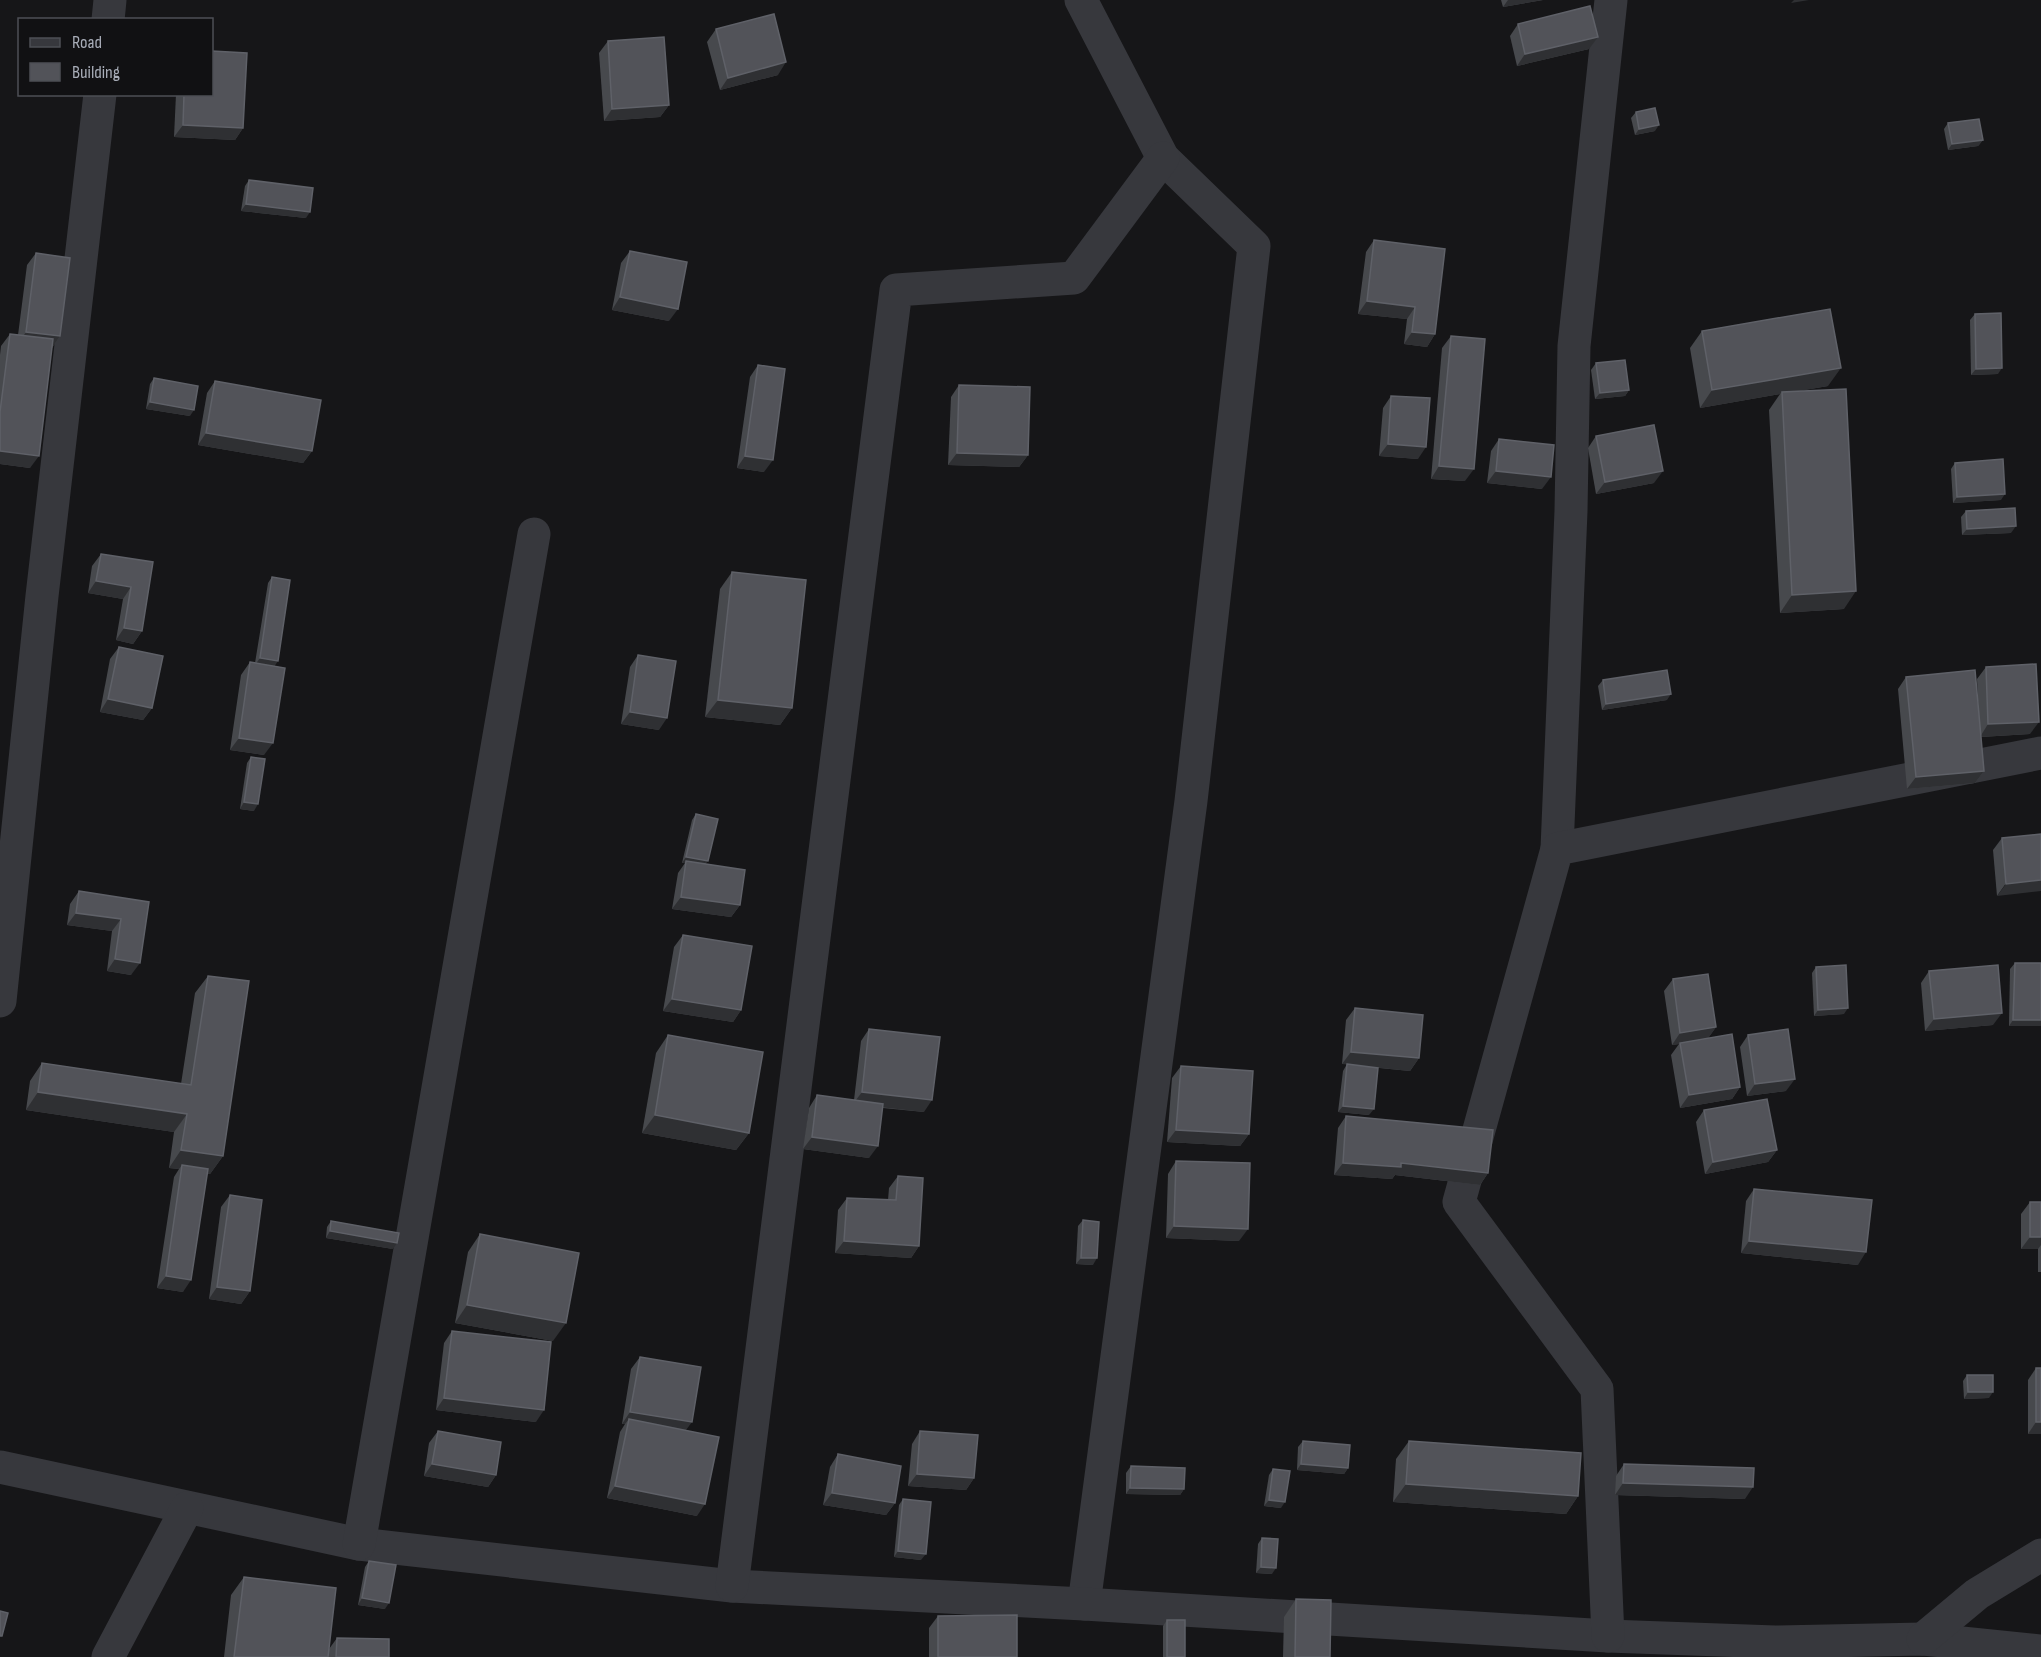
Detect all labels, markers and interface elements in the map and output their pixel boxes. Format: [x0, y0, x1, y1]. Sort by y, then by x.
legend [18, 18, 213, 96]
text: Road [72, 32, 102, 53]
text: Building [72, 62, 120, 83]

